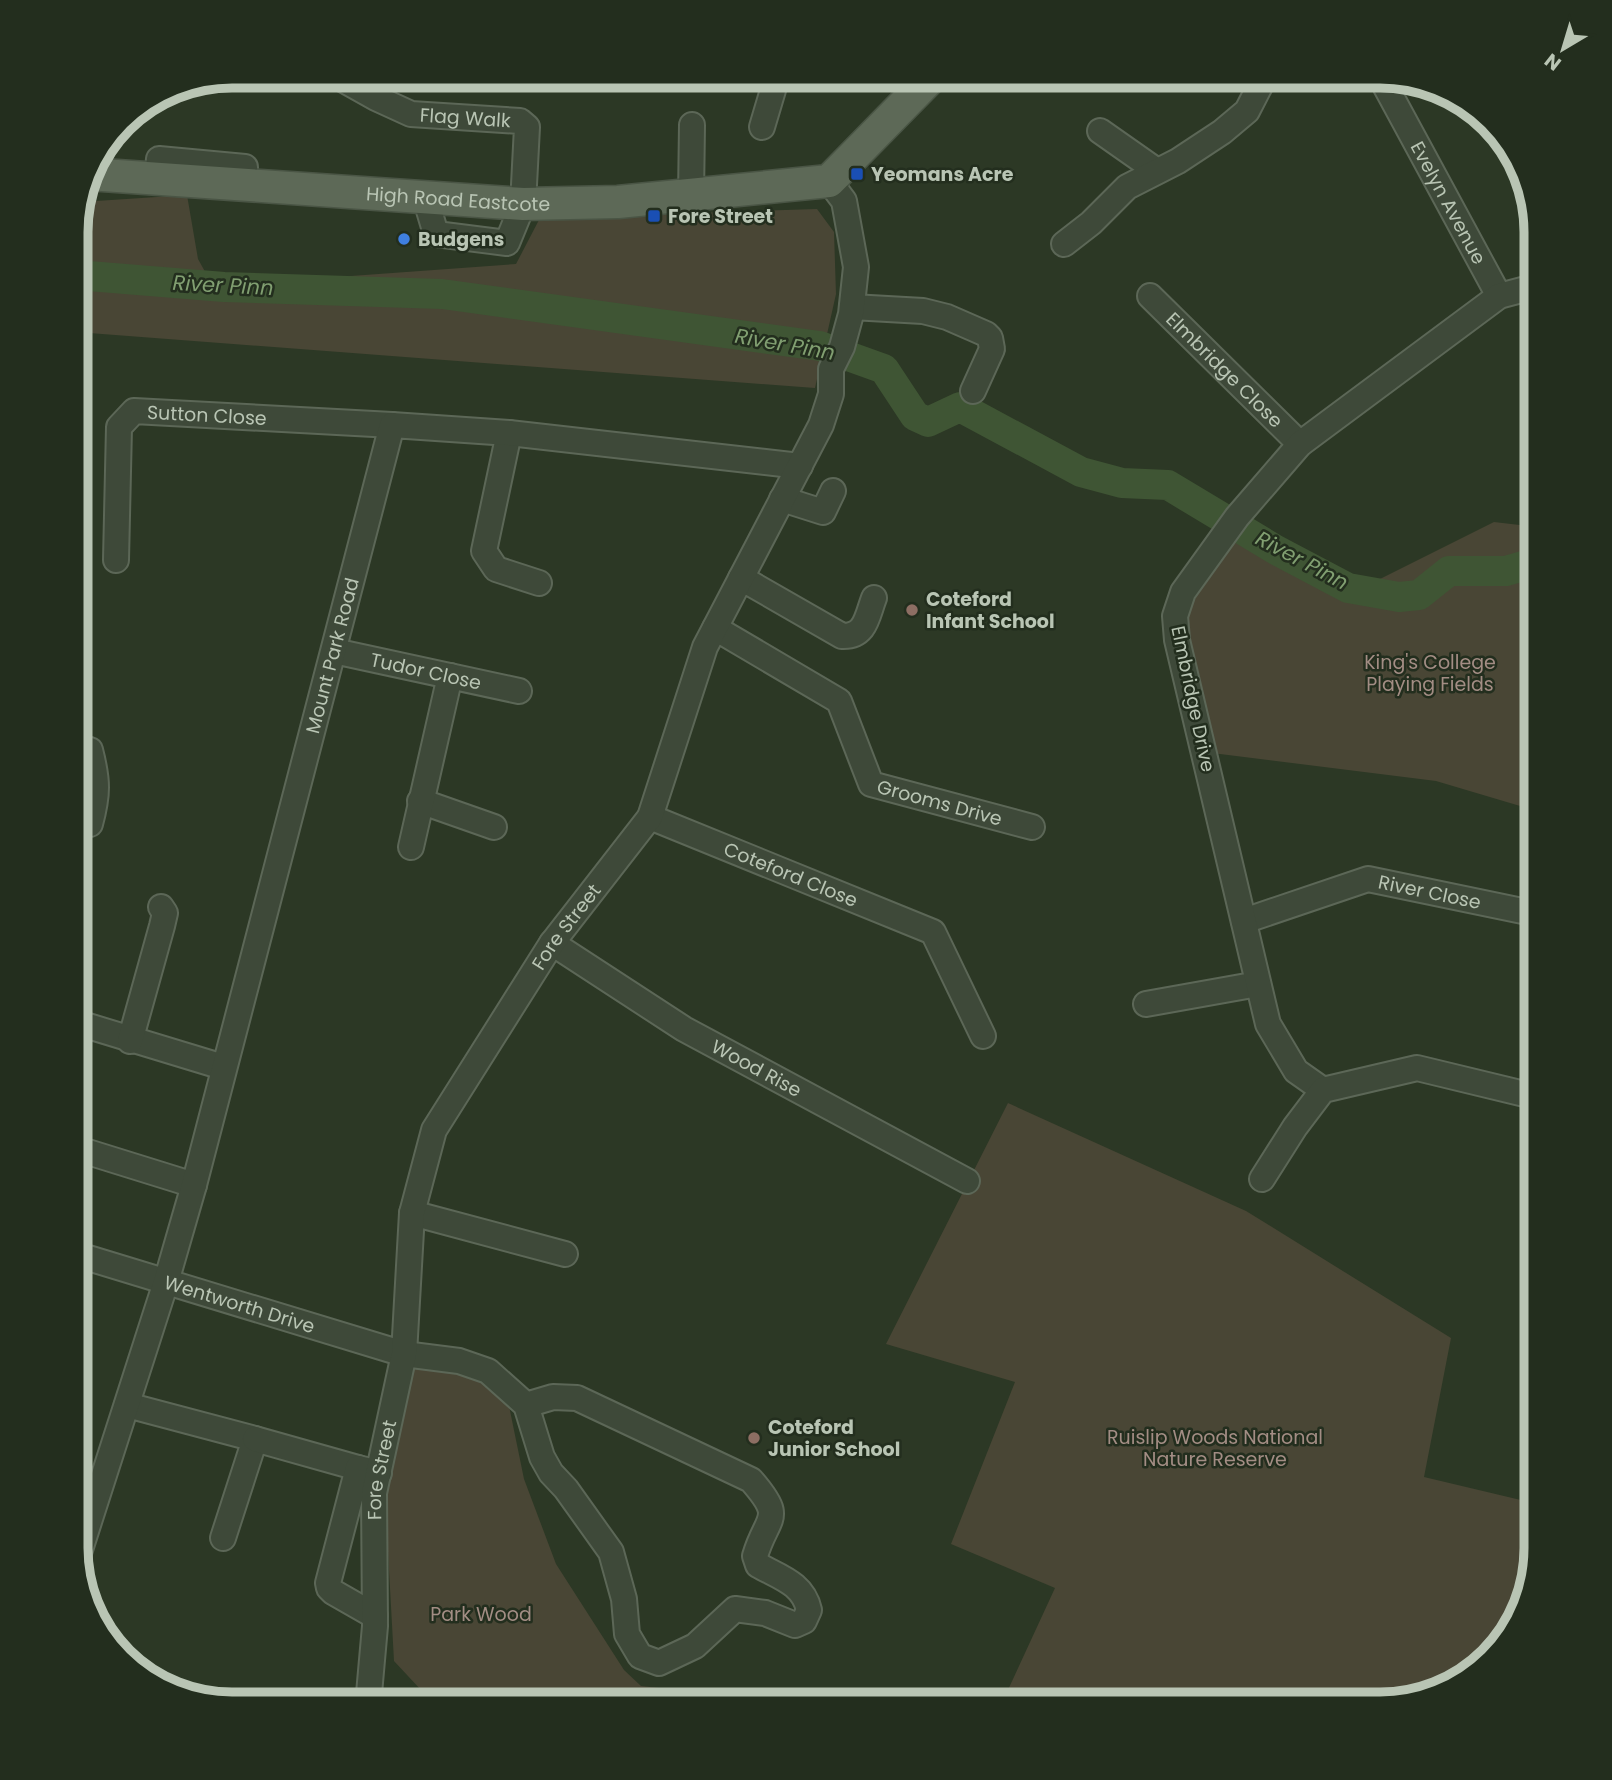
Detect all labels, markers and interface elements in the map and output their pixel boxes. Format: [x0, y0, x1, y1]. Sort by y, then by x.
north arrow [1528, 14, 1598, 84]
text: N [1539, 47, 1567, 77]
street label: Flag Walk [419, 101, 512, 134]
street label: Evelyn Avenue [1404, 136, 1493, 269]
place label: Yeomans Acre [871, 161, 1014, 188]
marker: Yeomans Acre [849, 166, 865, 182]
street label: High Road Eastcote [365, 180, 550, 218]
place label: Fore Street [668, 203, 773, 230]
marker: Fore Street [646, 208, 662, 224]
place label: Budgens [418, 226, 504, 253]
marker: Budgens [396, 231, 412, 247]
water label: River Pinn [172, 268, 274, 302]
street label: Elmbridge Close [1160, 306, 1289, 434]
water label: River Pinn [733, 321, 837, 367]
street label: Sutton Close [146, 398, 267, 432]
water label: River Pinn [1251, 523, 1353, 597]
street label: Mount Park Road [299, 575, 365, 736]
place label: Coteford Infant School [926, 586, 1055, 635]
marker: Coteford Infant School [904, 602, 920, 618]
street label: Elmbridge Drive [1164, 623, 1222, 775]
street label: Tudor Close [368, 646, 484, 696]
park label: King's College Playing Fields [1364, 649, 1496, 698]
street label: Grooms Drive [874, 773, 1005, 832]
street label: Coteford Close [720, 835, 862, 914]
street label: River Close [1376, 868, 1483, 916]
street label: Fore Street [525, 878, 607, 975]
street label: Wood Rise [707, 1033, 807, 1103]
street label: Wentworth Drive [161, 1268, 318, 1340]
place label: Coteford Junior School [768, 1414, 900, 1463]
street label: Fore Street [360, 1417, 403, 1520]
park label: Ruislip Woods National Nature Reserve [1107, 1424, 1323, 1473]
marker: Coteford Junior School [746, 1430, 762, 1446]
park label: Park Wood [430, 1601, 532, 1628]

